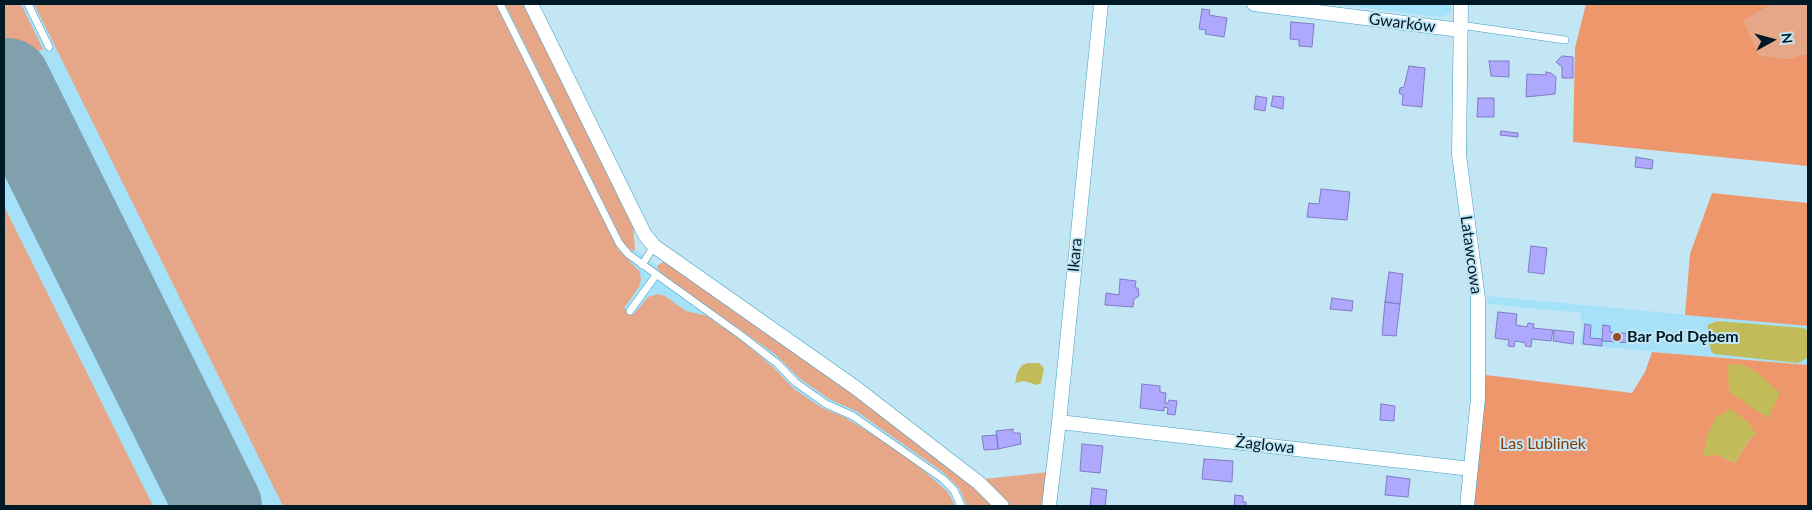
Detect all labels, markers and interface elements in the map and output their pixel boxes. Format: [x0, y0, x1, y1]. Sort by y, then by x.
street label: Gwarków [1368, 9, 1436, 37]
north arrow [1747, 15, 1797, 65]
text: N [1778, 32, 1796, 44]
street label: Latawcowa [1456, 215, 1486, 295]
street label: Ikara [1064, 237, 1086, 273]
place label: Bar Pod Dębem [1627, 327, 1739, 347]
marker: Bar Pod Dębem [1611, 331, 1623, 343]
street label: Żaglowa [1235, 432, 1295, 458]
park label: Las Lublinek [1500, 434, 1586, 454]

